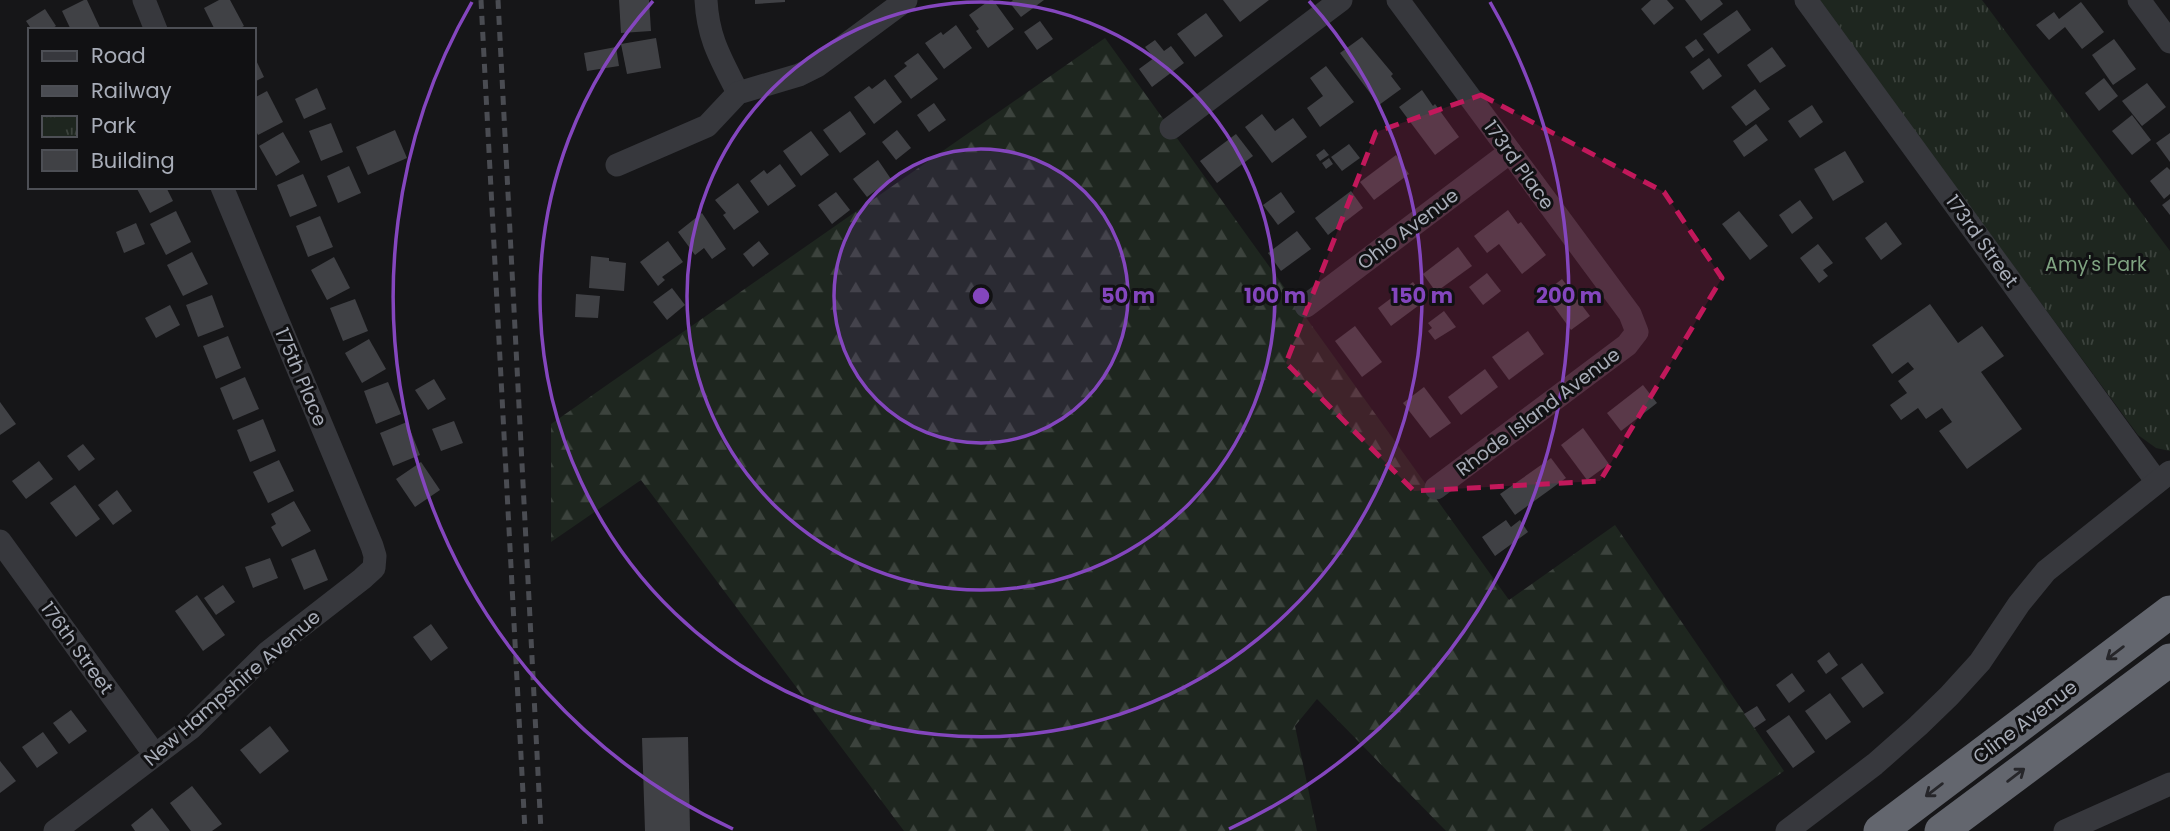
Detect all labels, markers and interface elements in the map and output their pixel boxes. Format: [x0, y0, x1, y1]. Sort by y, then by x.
legend [28, 28, 256, 189]
text: Road [91, 41, 146, 70]
text: Railway [91, 76, 172, 105]
text: Park [91, 111, 136, 140]
street label: 173rd Place [1477, 115, 1561, 215]
text: Building [91, 146, 175, 175]
street label: Ohio Avenue [1352, 182, 1464, 276]
street label: 173rd Street [1939, 189, 2025, 293]
park label: Amy's Park [2045, 251, 2147, 278]
text: 50 m [1101, 281, 1155, 310]
text: 100 m [1244, 281, 1306, 310]
text: 150 m [1391, 281, 1453, 310]
text: 200 m [1536, 281, 1602, 310]
centre of rings [969, 284, 993, 308]
street label: 175th Place [268, 324, 334, 430]
street label: Rhode Island Avenue [1450, 341, 1626, 483]
street label: 176th Street [34, 596, 120, 700]
street label: New Hampshire Avenue [138, 604, 326, 772]
one-way arrow [2107, 646, 2125, 661]
street label: Cline Avenue [1967, 674, 2083, 770]
one-way arrow [2006, 768, 2024, 783]
one-way arrow [1925, 783, 1944, 798]

